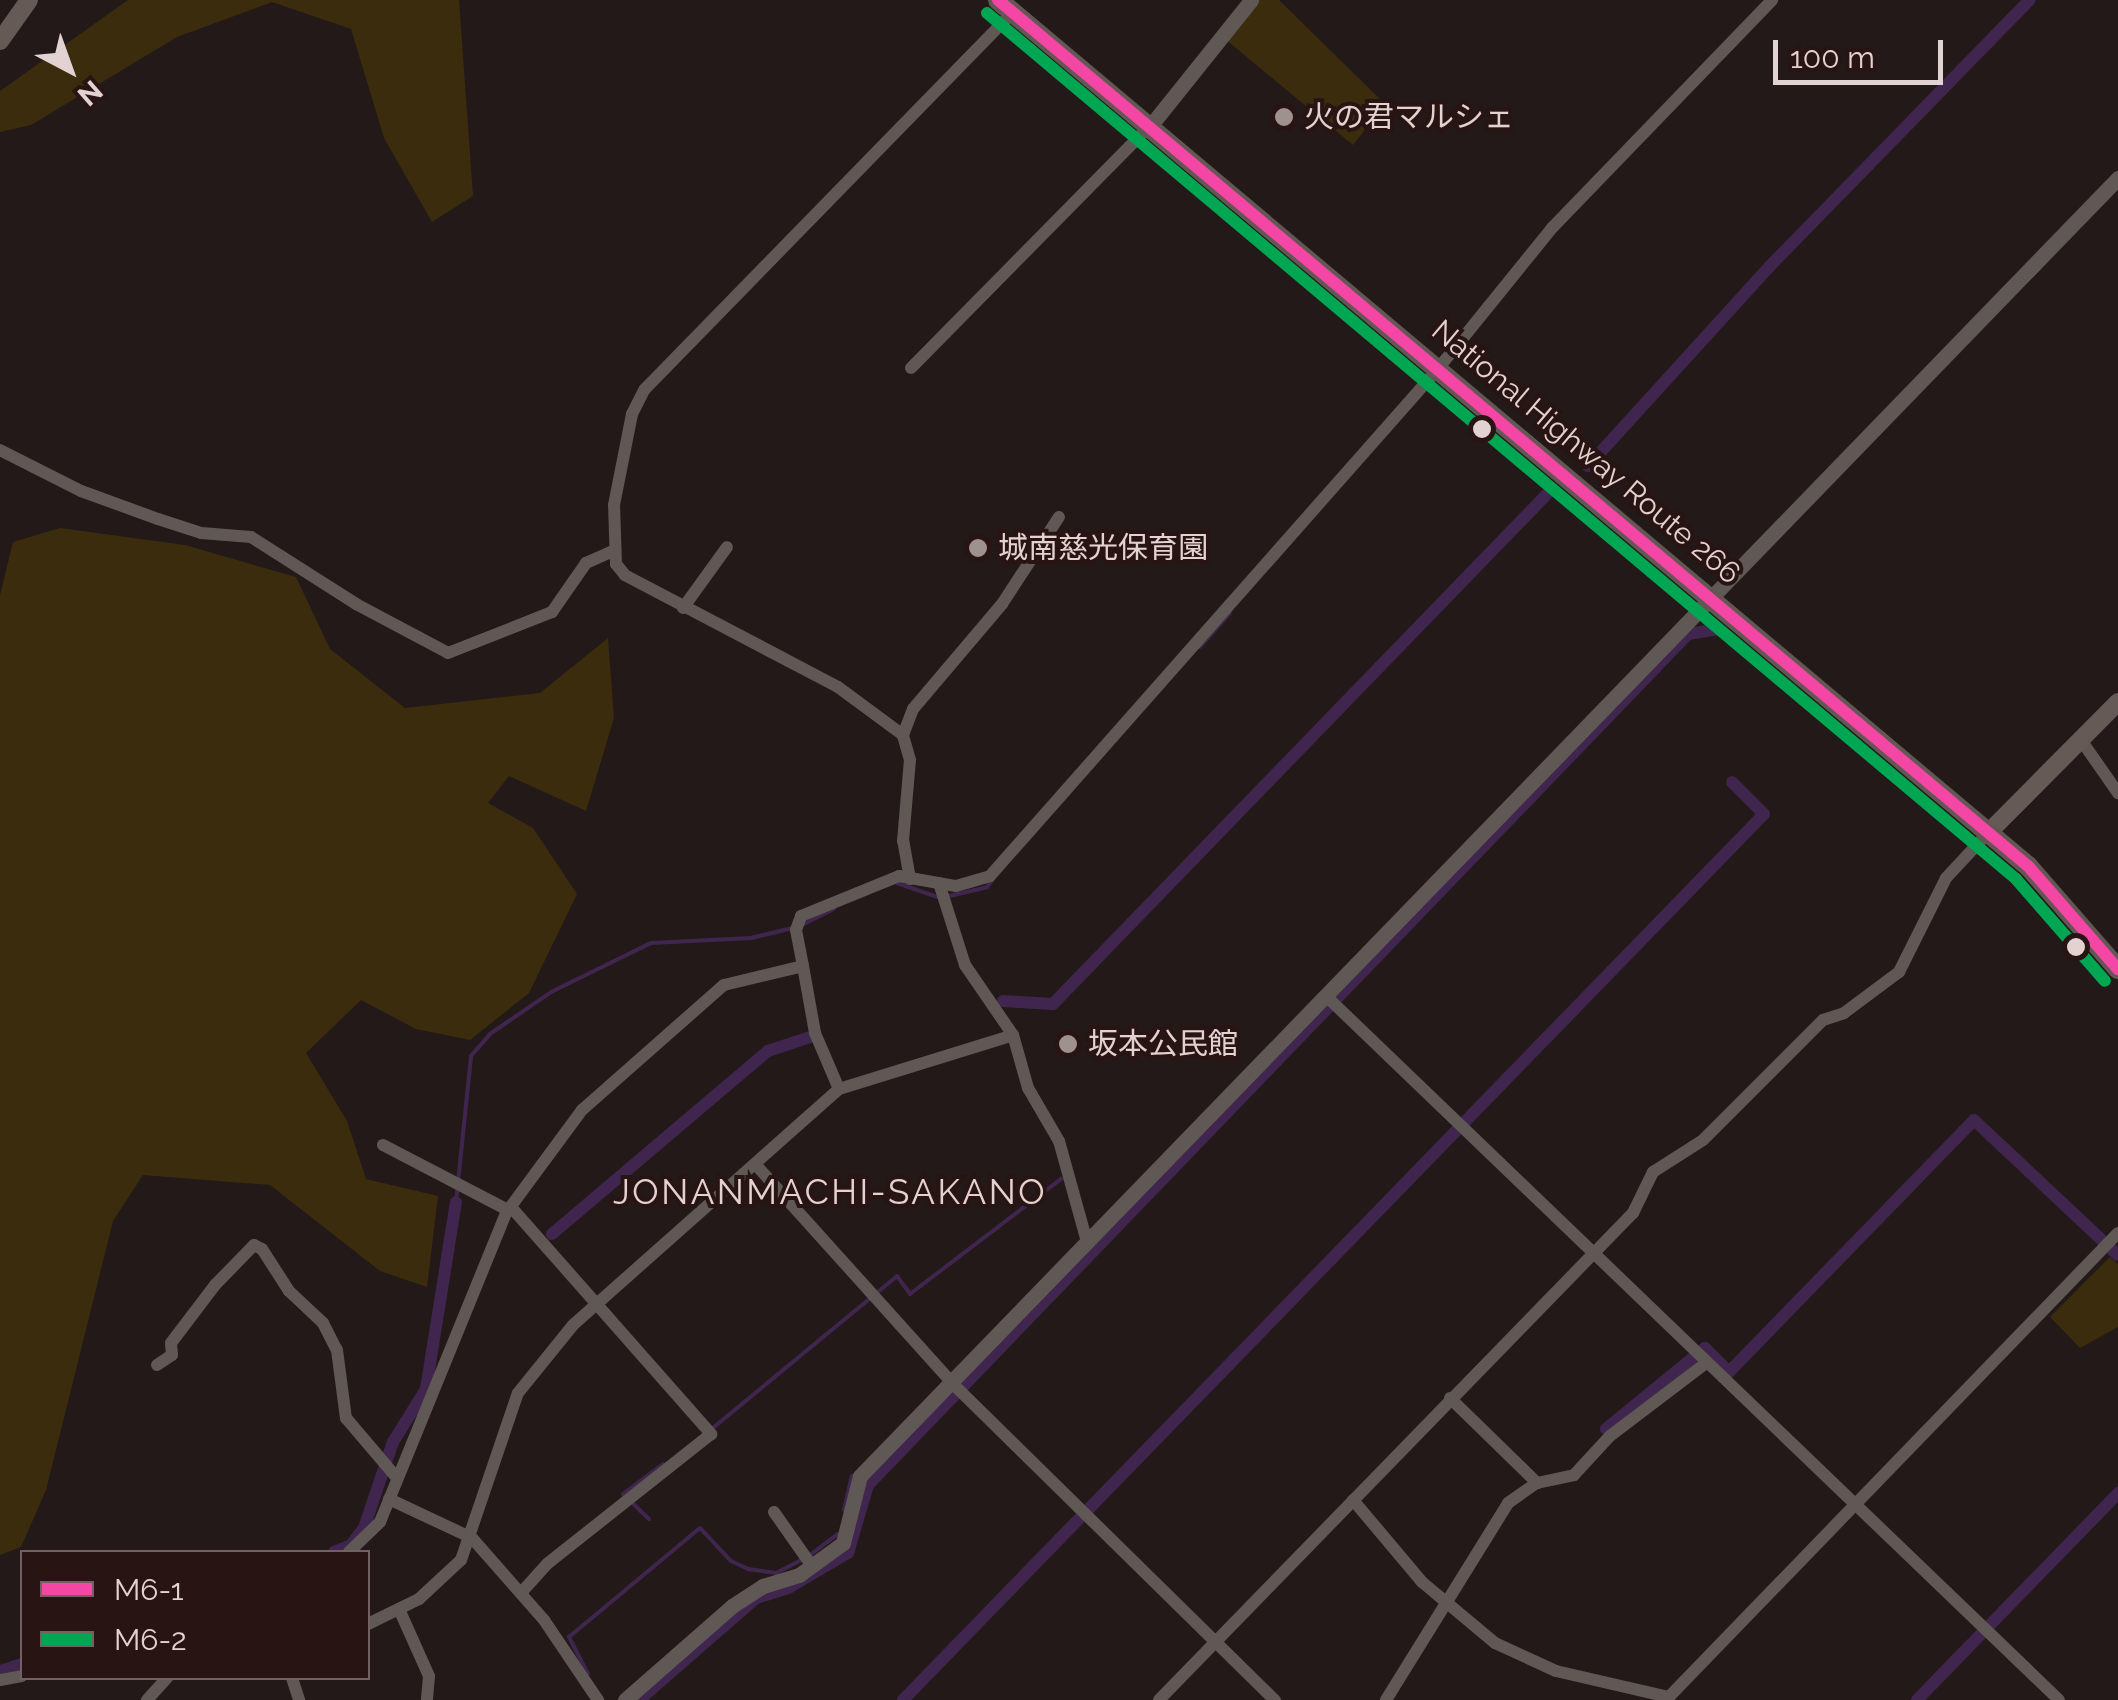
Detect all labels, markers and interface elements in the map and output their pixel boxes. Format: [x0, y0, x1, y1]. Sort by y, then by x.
north arrow [20, 20, 120, 120]
scale bar [1778, 20, 1948, 82]
text: 100 m [1790, 40, 1875, 75]
text: N [71, 74, 109, 112]
place label: 火の君マルシェ [1304, 99, 1514, 135]
marker: 火の君マルシェ [1273, 106, 1295, 128]
street label: National Highway Route 266 [1424, 312, 1748, 592]
unlabelled marker [1472, 419, 1492, 439]
place label: 城南慈光保育園 [998, 530, 1208, 566]
marker: 城南慈光保育園 [967, 537, 989, 559]
unlabelled marker [2066, 937, 2086, 957]
place label: 坂本公民館 [1088, 1026, 1238, 1062]
marker: 坂本公民館 [1057, 1033, 1079, 1055]
district label: JONANMACHI-SAKANO [613, 1171, 1047, 1213]
legend [20, 1550, 370, 1680]
text: M6-1 [114, 1572, 184, 1607]
text: M6-2 [114, 1622, 187, 1657]

